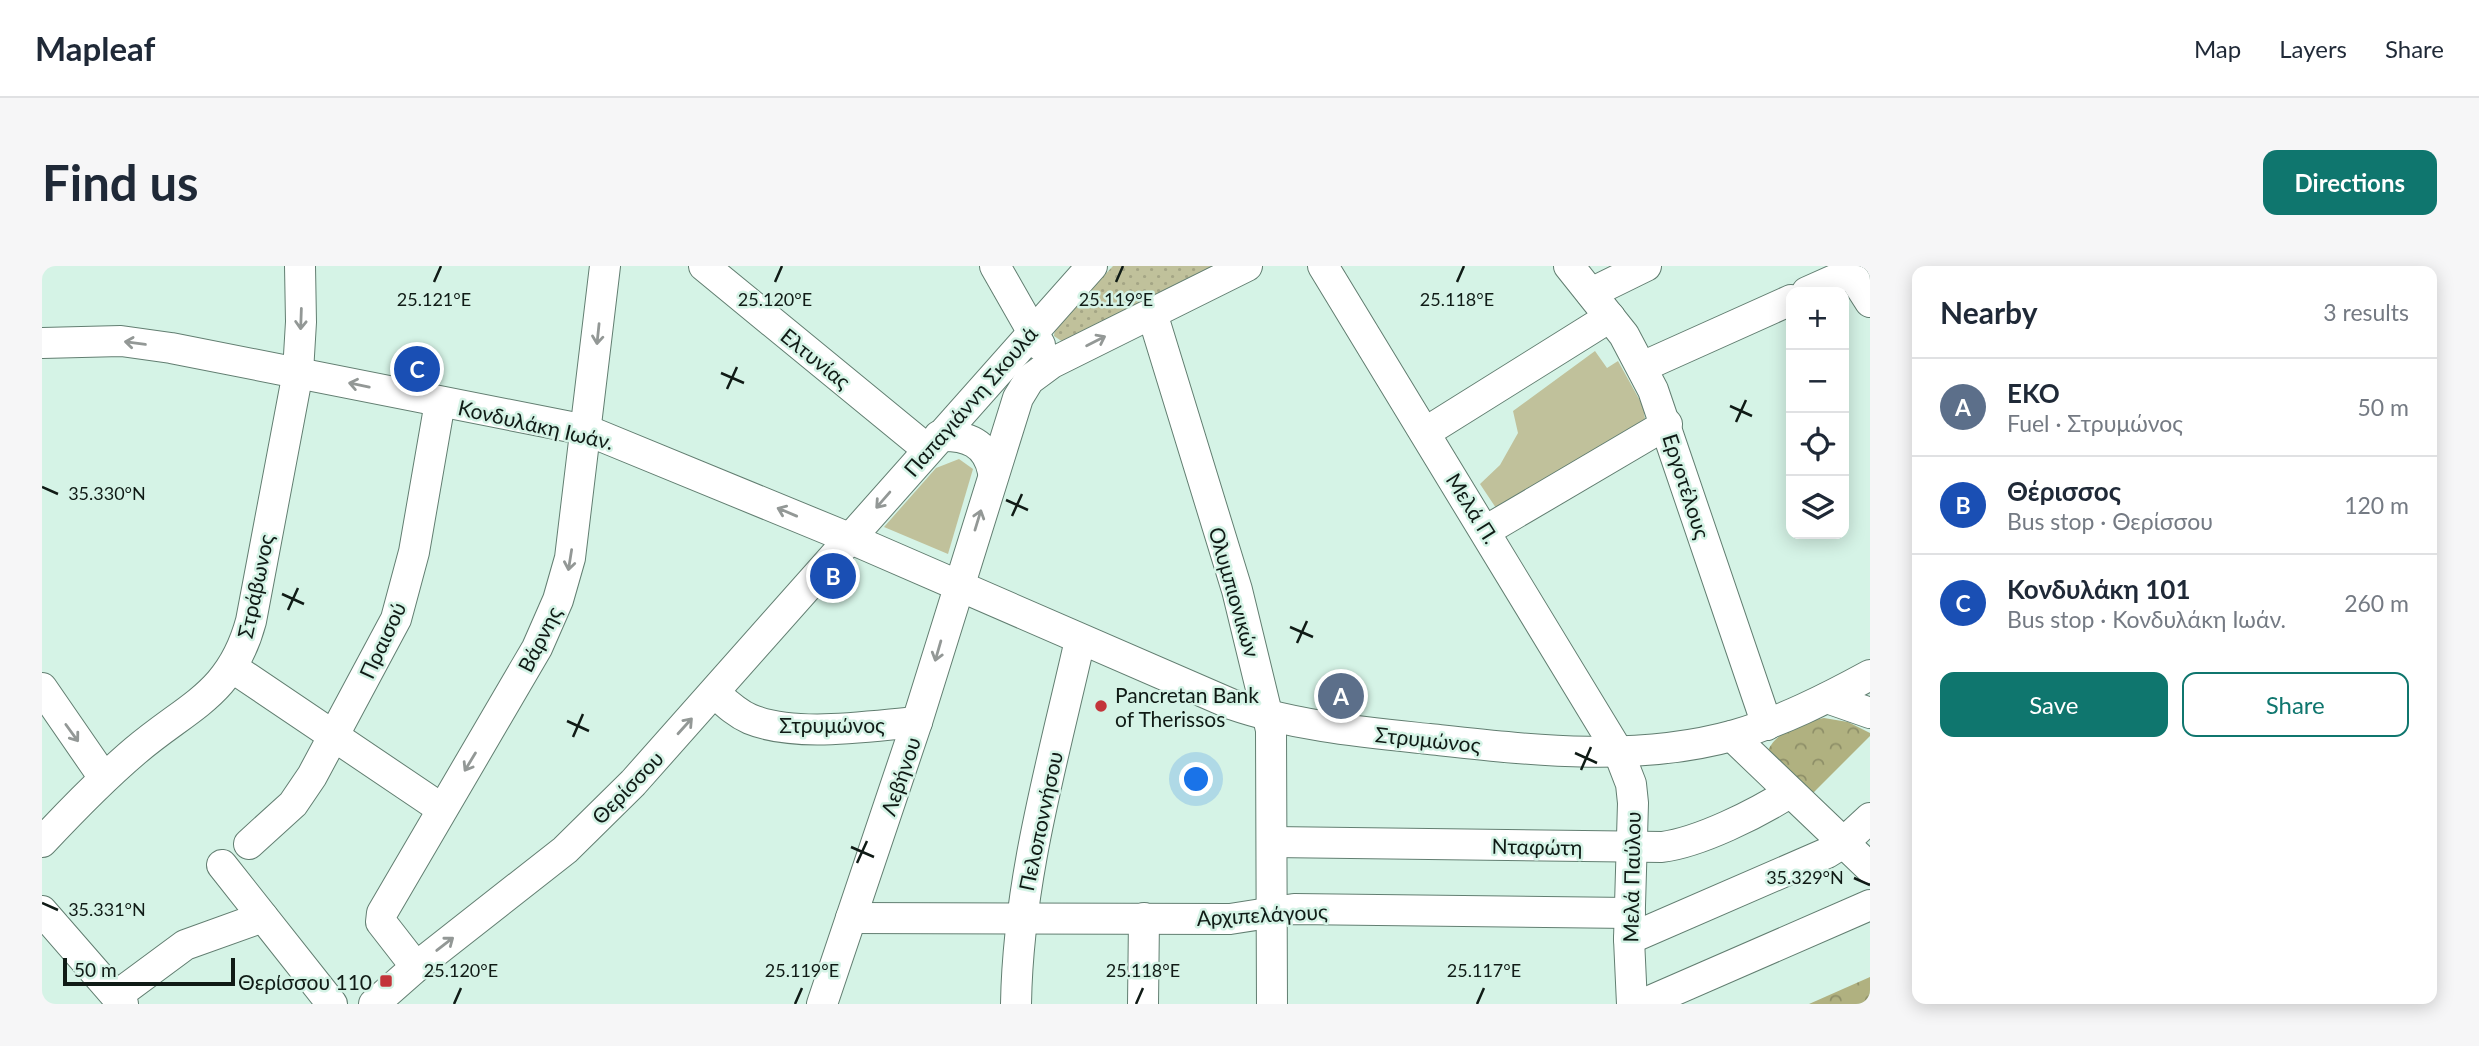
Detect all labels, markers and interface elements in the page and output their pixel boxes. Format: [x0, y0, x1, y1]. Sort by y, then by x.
text: Mapleaf [35, 28, 155, 68]
text: Map [2194, 34, 2241, 63]
text: Layers [2279, 34, 2347, 63]
text: Share [2385, 34, 2444, 63]
button: Directions [2263, 150, 2437, 215]
text: Find us [42, 153, 199, 211]
map controls [1786, 287, 1849, 539]
button: + [1786, 287, 1849, 350]
text: 25.121°E [397, 288, 471, 310]
text: 25.120°E [738, 288, 812, 310]
text: 25.119°E [1079, 288, 1153, 310]
text: 25.118°E [1420, 288, 1494, 310]
text: Nearby [1940, 294, 2038, 330]
text: 3 results [2323, 298, 2409, 326]
one-way arrow [295, 307, 308, 330]
street label: Παπαγιάννη Σκουλά [898, 320, 1042, 481]
one-way arrow [591, 322, 604, 345]
street label: Ελτυνίας [776, 322, 856, 394]
one-way arrow [1085, 334, 1106, 347]
one-way arrow [125, 336, 147, 349]
pin: C [394, 343, 440, 395]
button: − [1786, 350, 1849, 413]
text: EKO [2007, 377, 2060, 409]
one-way arrow [348, 378, 371, 392]
text: A [1955, 393, 1971, 421]
text: 50 m [2358, 393, 2409, 421]
street label: Κονδυλάκη Ιωάν. [456, 394, 616, 454]
text: Fuel · Στρυμώνος [2007, 409, 2183, 437]
button: locate [1786, 413, 1849, 476]
street label: Εργοτέλους [1658, 430, 1716, 542]
street label: Μελά Π. [1442, 468, 1504, 548]
text: Θέρισσος [2007, 475, 2121, 507]
button: layers [1786, 476, 1849, 539]
text: 35.330°N [68, 482, 146, 504]
one-way arrow [875, 490, 891, 508]
text: B [1955, 491, 1971, 519]
text: 120 m [2344, 491, 2409, 519]
one-way arrow [776, 504, 798, 517]
text: Bus stop · Θερίσσου [2007, 507, 2213, 535]
one-way arrow [972, 509, 985, 531]
street label: Ολυμπιονικών [1204, 524, 1266, 660]
street label: Στράβωνος [232, 532, 278, 640]
one-way arrow [563, 548, 576, 571]
pin: B [810, 550, 856, 602]
text: Κονδυλάκη 101 [2007, 573, 2191, 605]
text: C [1955, 589, 1971, 617]
text: 260 m [2344, 589, 2409, 617]
street label: Πραισού [353, 598, 411, 682]
street label: Βάρνης [512, 602, 566, 676]
text: Bus stop · Κονδυλάκη Ιωάν. [2007, 605, 2286, 633]
one-way arrow [931, 640, 944, 662]
pin: A [1318, 670, 1364, 722]
button: Save [1940, 672, 2168, 737]
button: Share [2182, 672, 2409, 737]
place label: Pancretan Bank of Therissos [1115, 682, 1259, 731]
marker: Pancretan Bank of Therissos [1093, 698, 1109, 714]
street label: Στρυμώνος [779, 712, 885, 737]
one-way arrow [677, 717, 693, 735]
street label: Στρυμώνος [1374, 721, 1482, 757]
one-way arrow [65, 724, 80, 742]
street label: Λεβήνου [875, 733, 925, 819]
street label: Θερίσσου [586, 745, 668, 829]
street label: Πελοποννήσου [1013, 749, 1067, 893]
one-way arrow [462, 752, 476, 772]
your location [1179, 762, 1213, 796]
street label: Μελά Παύλου [1617, 811, 1645, 943]
street label: Νταφώτη [1491, 833, 1583, 859]
text: 35.329°N [1766, 866, 1844, 888]
text: 35.331°N [68, 898, 146, 920]
street label: Αρχιπελάγους [1196, 898, 1328, 930]
one-way arrow [435, 937, 453, 952]
scale bar [63, 955, 234, 987]
text: 50 m [74, 958, 117, 981]
text: 25.120°E [424, 959, 498, 981]
text: 25.119°E [765, 959, 839, 981]
text: 25.118°E [1106, 959, 1180, 981]
text: 25.117°E [1447, 959, 1521, 981]
place label: Θερίσσου 110 [238, 969, 372, 994]
marker: Θερίσσου 110 [378, 973, 394, 989]

